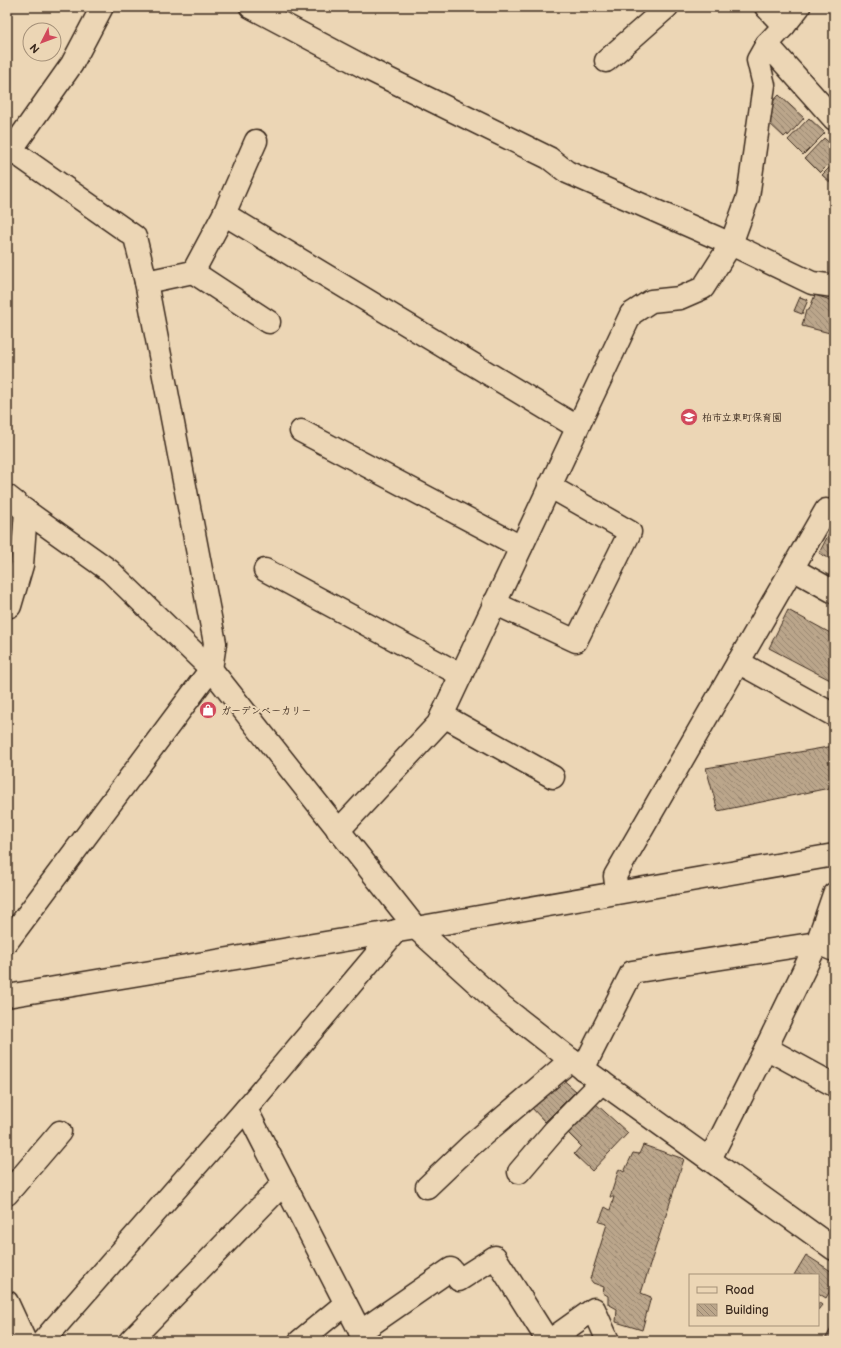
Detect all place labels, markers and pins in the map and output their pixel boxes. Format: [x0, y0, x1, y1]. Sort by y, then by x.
school or university icon: 柏市立東町保育園 [679, 407, 699, 427]
place label: 柏市立東町保育園 [702, 412, 782, 424]
shop icon: ガーデンベーカリー [198, 700, 218, 720]
place label: ガーデンベーカリー [221, 705, 311, 717]

